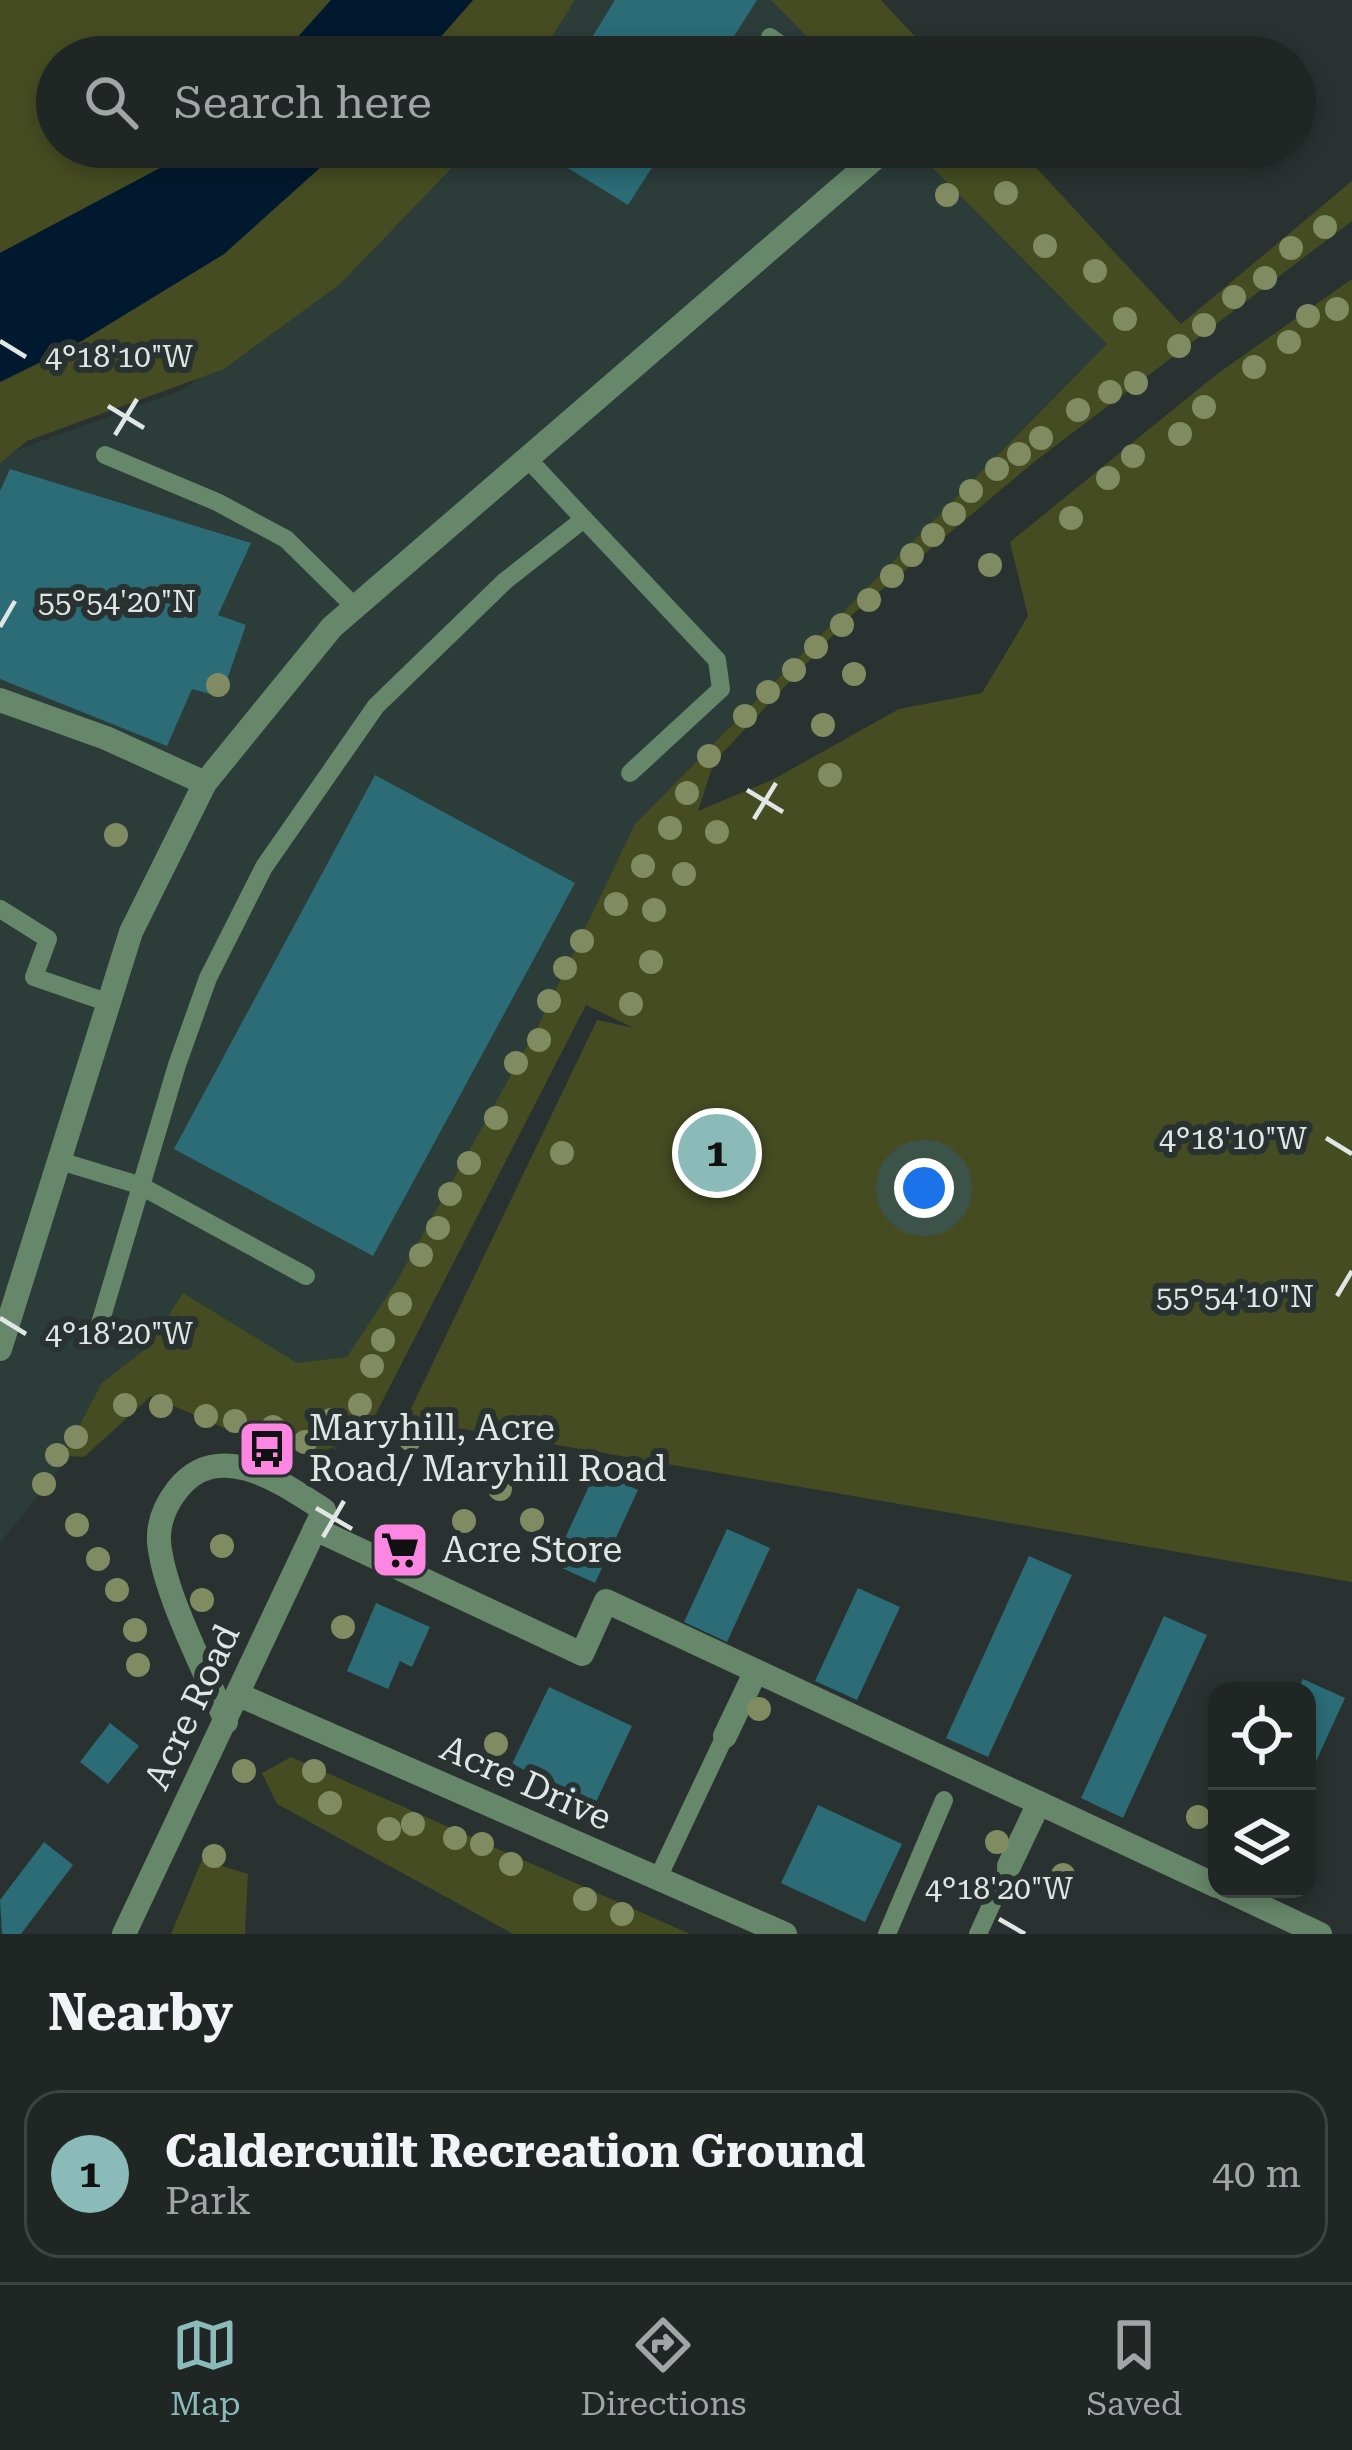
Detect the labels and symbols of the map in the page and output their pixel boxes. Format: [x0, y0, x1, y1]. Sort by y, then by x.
text: 4°18'10"W [45, 339, 194, 374]
text: 55°54'20"N [38, 584, 196, 619]
pin: 1 [678, 1108, 756, 1198]
text: 4°18'10"W [1159, 1121, 1308, 1156]
your location [894, 1158, 954, 1218]
text: 55°54'10"N [1156, 1279, 1314, 1314]
text: 4°18'20"W [45, 1316, 194, 1351]
place label: Maryhill, Acre Road/ Maryhill Road [309, 1407, 666, 1490]
bus stop icon: Maryhill, Acre Road/ Maryhill Road [236, 1418, 298, 1480]
supermarket icon: Acre Store [369, 1519, 431, 1581]
place label: Acre Store [442, 1529, 622, 1571]
street label: Acre Road [136, 1618, 248, 1796]
street label: Acre Drive [434, 1727, 618, 1839]
text: 4°18'20"W [925, 1871, 1074, 1906]

